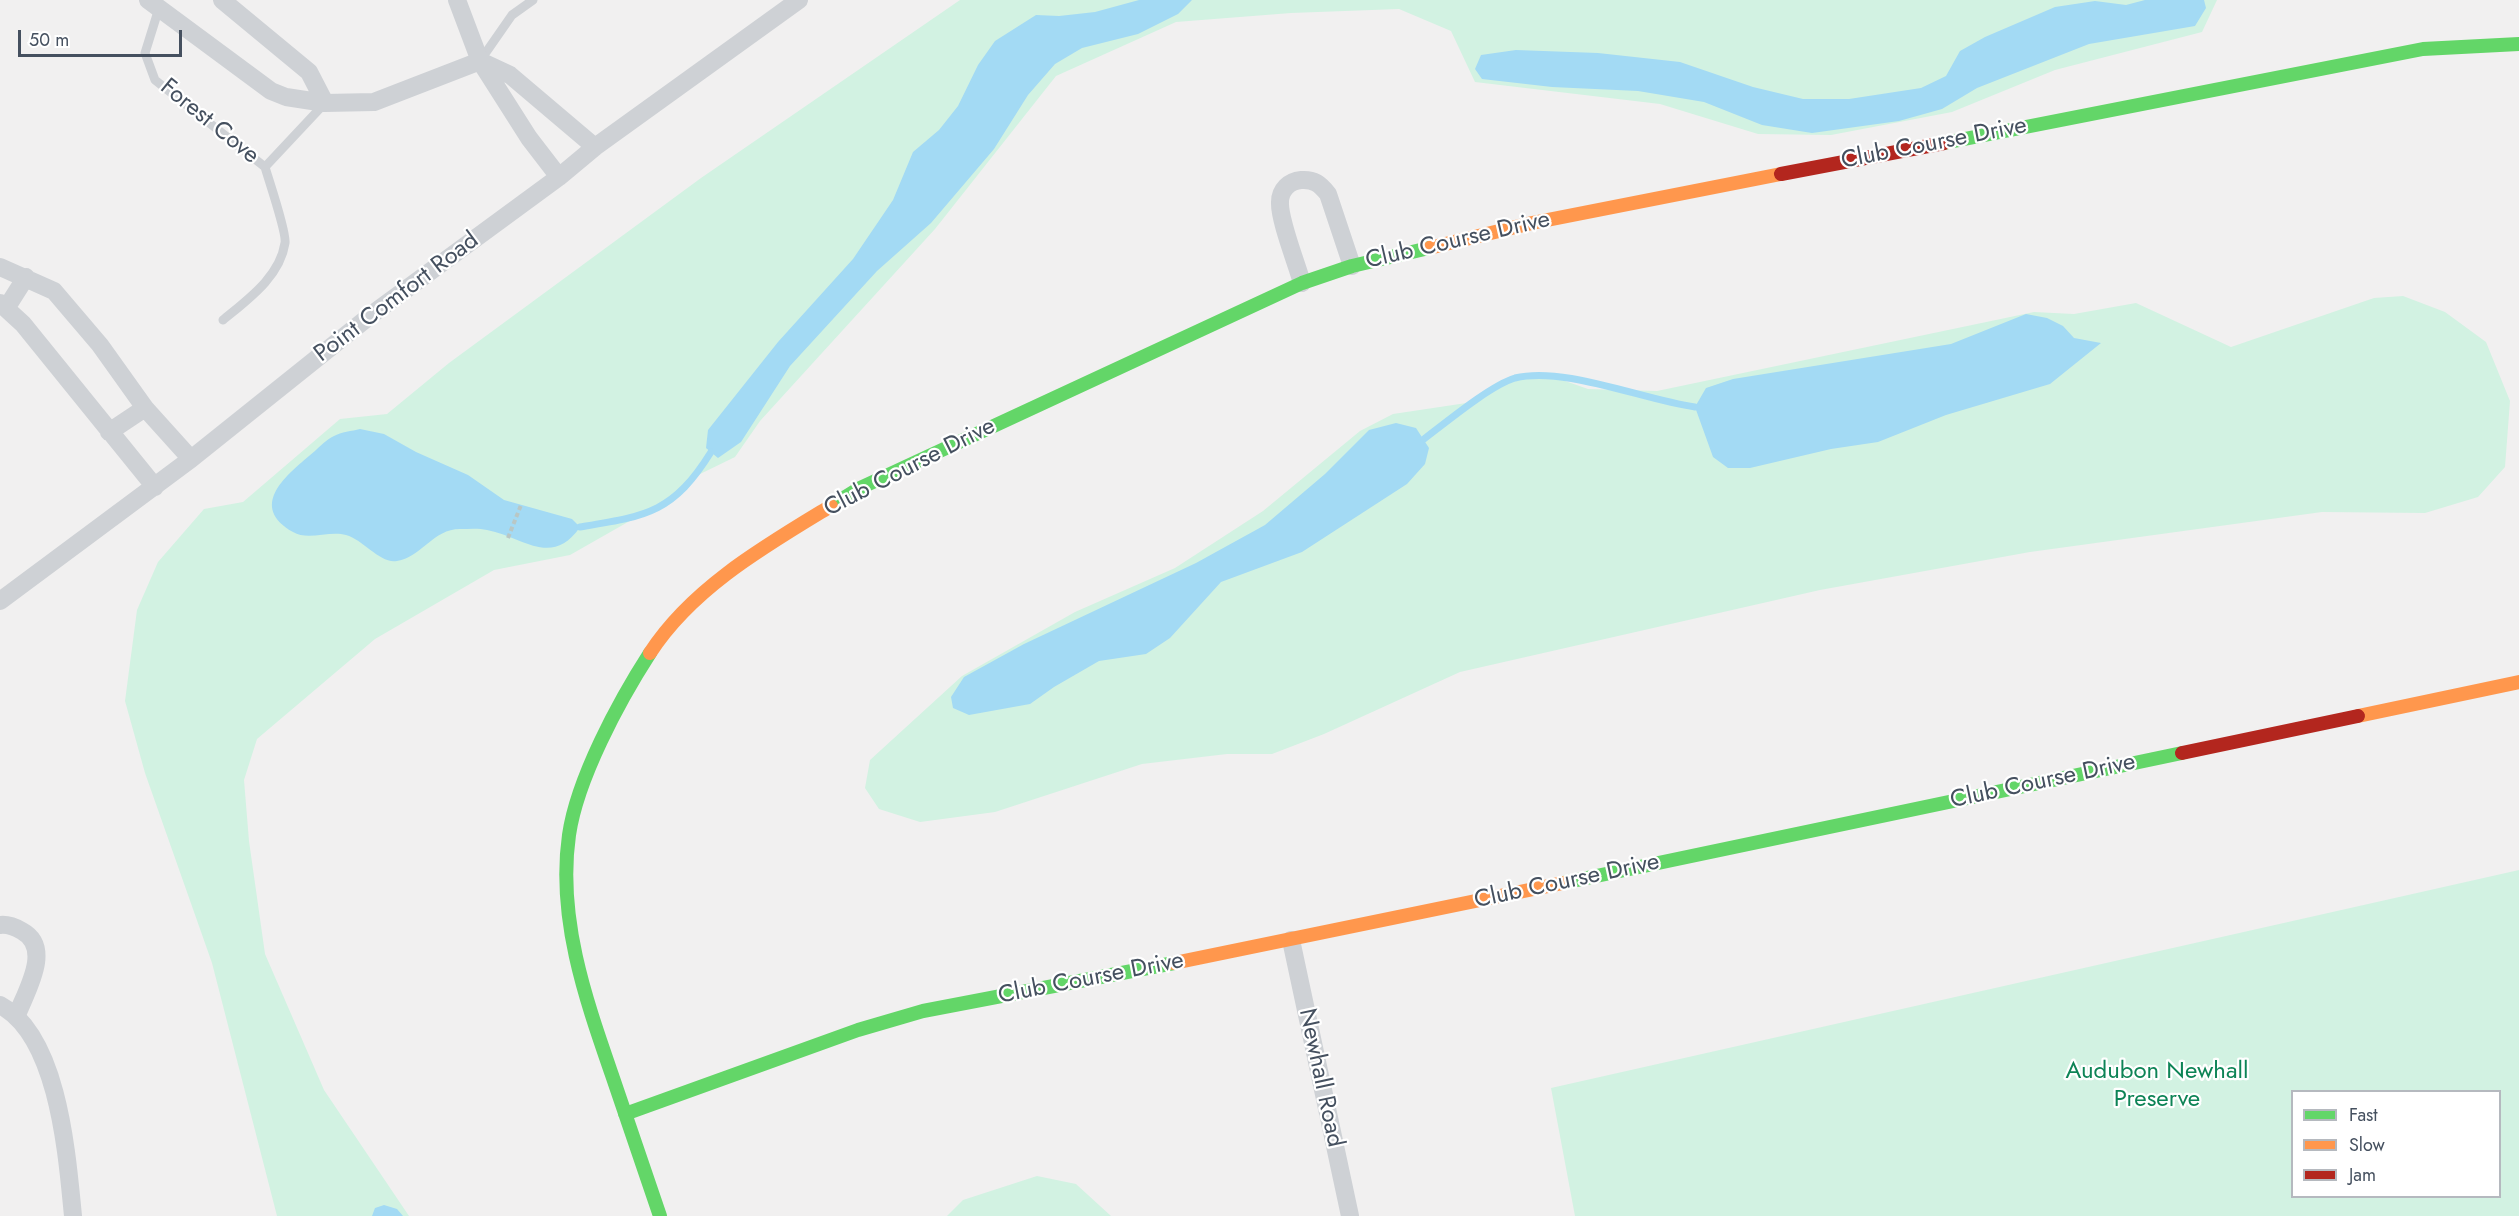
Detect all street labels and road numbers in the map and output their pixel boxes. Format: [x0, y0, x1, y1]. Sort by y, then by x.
street label: Forest Cove [154, 73, 264, 171]
street label: Club Course Drive [1839, 112, 2029, 176]
street label: Club Course Drive [1363, 206, 1553, 276]
street label: Point Comfort Road [309, 227, 485, 369]
street label: Club Course Drive [820, 412, 1000, 524]
street label: Club Course Drive [1948, 748, 2138, 816]
street label: Club Course Drive [1472, 848, 1662, 916]
street label: Club Course Drive [996, 947, 1186, 1011]
street label: Newhall Road [1291, 1006, 1349, 1150]

